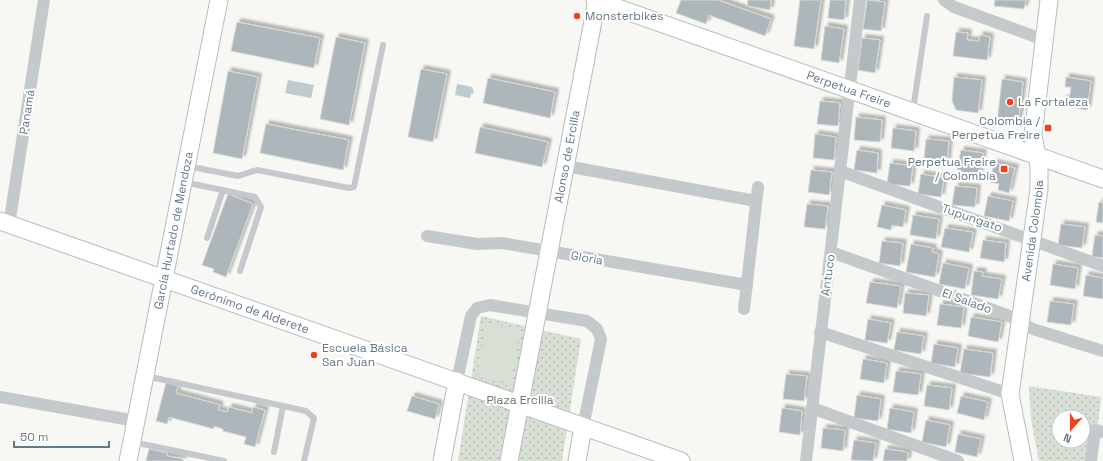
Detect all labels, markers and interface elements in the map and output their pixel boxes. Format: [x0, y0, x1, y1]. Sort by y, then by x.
place label: Monsterbikes [585, 8, 664, 24]
marker: Monsterbikes [572, 11, 582, 21]
street label: Perpetua Freire [804, 67, 893, 112]
street label: Panamá [16, 88, 38, 136]
place label: La Fortaleza [1018, 94, 1088, 110]
marker: La Fortaleza [1005, 97, 1015, 107]
street label: Alonso de Ercilla [550, 109, 584, 204]
place label: Colombia / Perpetua Freire [952, 113, 1041, 143]
marker: Colombia / Perpetua Freire [1043, 123, 1053, 133]
street label: García Hurtado de Mendoza [150, 150, 197, 311]
place label: Perpetua Freire / Colombia [908, 154, 996, 184]
marker: Perpetua Freire / Colombia [999, 164, 1009, 174]
street label: Avenida Colombia [1018, 180, 1047, 283]
street label: Tupungato [940, 200, 1004, 236]
street label: Gloria [570, 247, 605, 269]
street label: Antuco [817, 253, 839, 297]
street label: Gerónimo de Alderete [188, 281, 311, 337]
street label: El Salado [940, 285, 994, 317]
place label: Escuela Básica San Juan [322, 340, 408, 370]
marker: Escuela Básica San Juan [309, 350, 319, 360]
park label: Plaza Ercilla [486, 392, 554, 408]
north arrow [1051, 409, 1091, 449]
scale bar [14, 423, 109, 449]
text: 50 m [20, 429, 48, 445]
text: N [1061, 430, 1073, 446]

